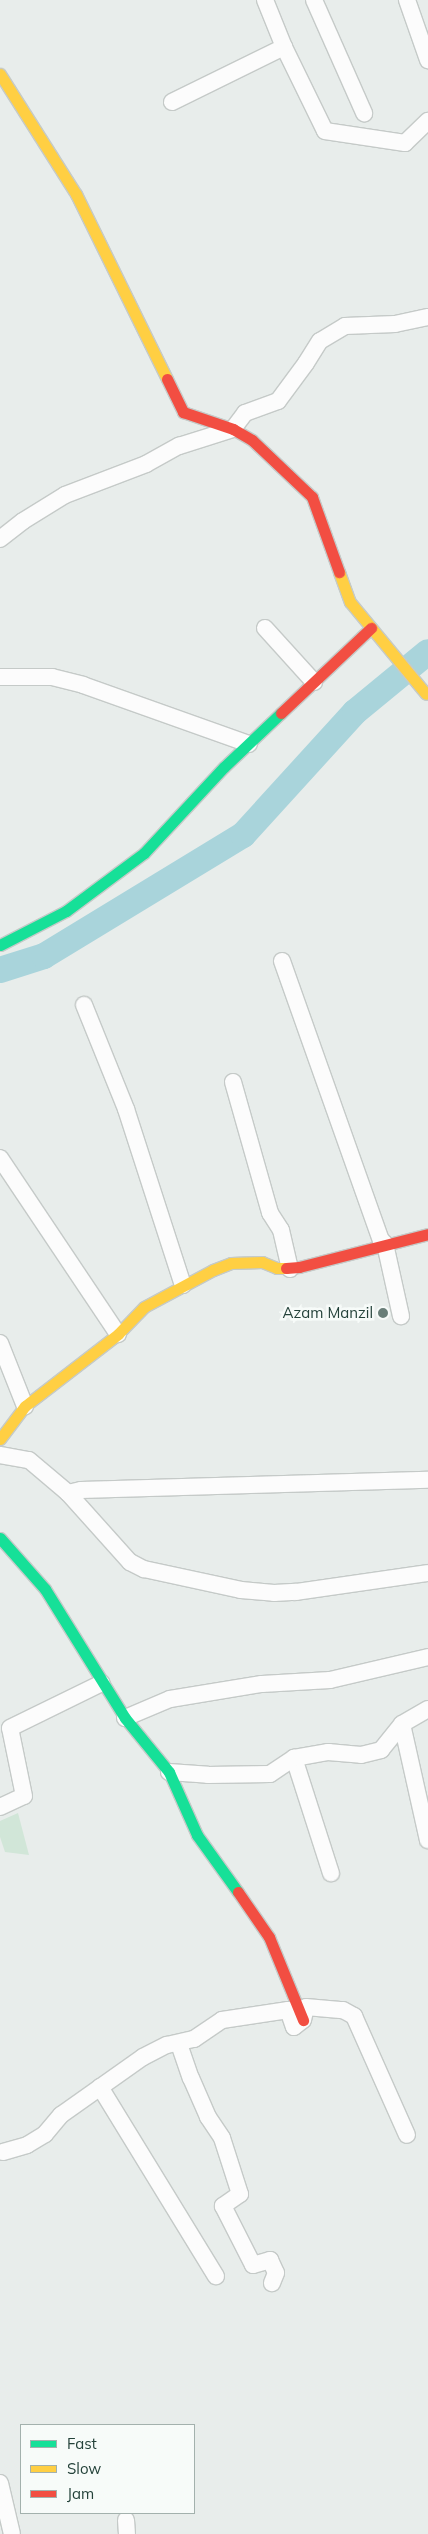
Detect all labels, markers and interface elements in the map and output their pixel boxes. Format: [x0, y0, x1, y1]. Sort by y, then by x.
place label: Azam Manzil [283, 1304, 373, 1322]
marker: Azam Manzil [377, 1307, 389, 1319]
legend [20, 2424, 195, 2514]
text: Fast [67, 2434, 97, 2453]
text: Slow [67, 2459, 101, 2478]
text: Jam [67, 2484, 94, 2503]

